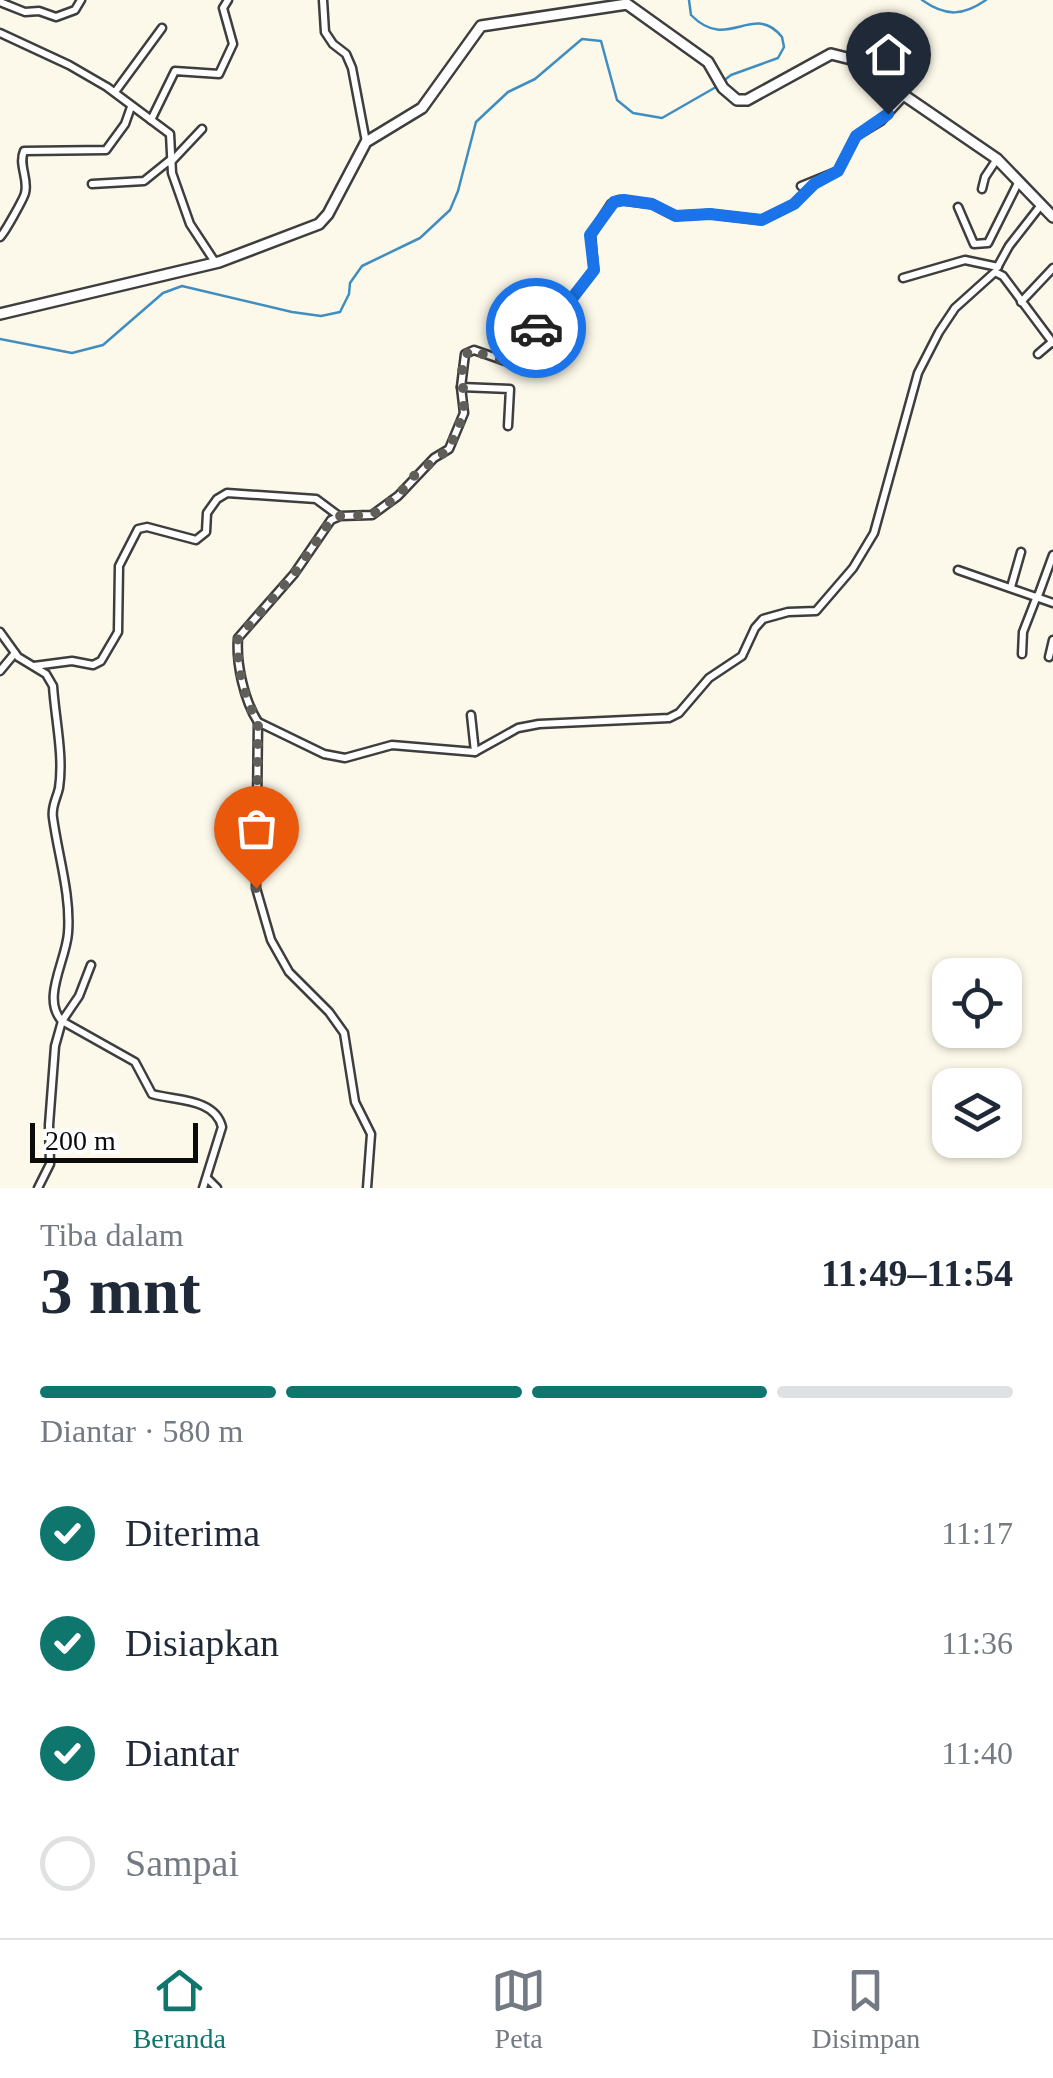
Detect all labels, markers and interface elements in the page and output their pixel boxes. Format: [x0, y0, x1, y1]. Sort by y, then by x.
pin [846, 12, 931, 115]
icon: home [861, 27, 916, 82]
courier [486, 278, 586, 378]
icon: car [509, 301, 564, 356]
pin [214, 786, 299, 889]
icon: bag [229, 801, 284, 856]
map controls [932, 958, 1022, 1158]
button: locate [932, 958, 1022, 1048]
button: layers [932, 1068, 1022, 1158]
scale bar [30, 1118, 198, 1162]
text: 200 m [45, 1125, 116, 1156]
text: Tiba dalam [40, 1217, 184, 1253]
text: 11:49–11:54 [821, 1252, 1013, 1294]
text: 3 mnt [40, 1255, 201, 1327]
text: Diantar · 580 m [40, 1413, 244, 1449]
icon: check [40, 1506, 95, 1561]
text: Diterima [125, 1512, 260, 1554]
text: 11:17 [941, 1515, 1013, 1551]
icon: check [40, 1616, 95, 1671]
text: Disiapkan [125, 1622, 279, 1664]
text: 11:36 [941, 1625, 1013, 1661]
icon: check [40, 1726, 95, 1781]
text: Diantar [125, 1732, 239, 1774]
text: 11:40 [941, 1735, 1013, 1771]
text: Sampai [125, 1842, 239, 1884]
tab: Beranda [133, 1963, 226, 2055]
tab: Peta [491, 1963, 546, 2055]
tab: Disimpan [811, 1963, 920, 2055]

